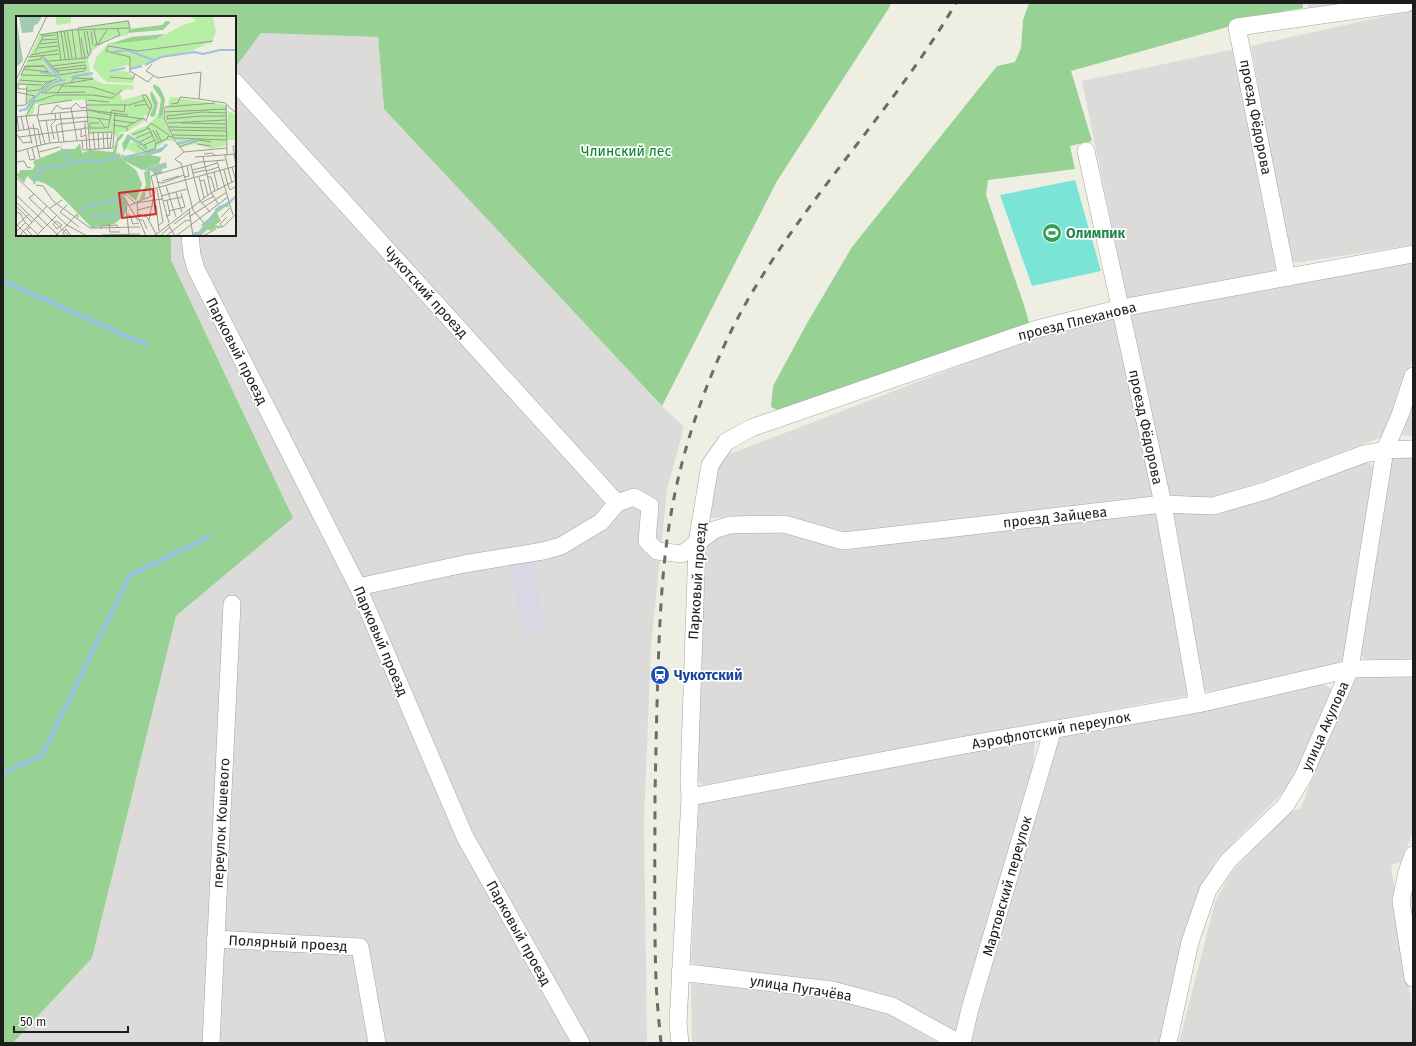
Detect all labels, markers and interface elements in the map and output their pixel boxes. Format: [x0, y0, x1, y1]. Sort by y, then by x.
inset map [16, 16, 236, 236]
street label: проезд Фёдорова [1236, 58, 1275, 176]
park label: Члинский лес [581, 143, 671, 160]
sports icon: Олимпик [1041, 222, 1063, 244]
place label: Олимпик [1066, 225, 1126, 242]
street label: Чукотский проезд [380, 243, 471, 342]
street label: Парковый проезд [202, 295, 271, 408]
street label: проезд Плеханова [1016, 299, 1138, 344]
street label: проезд Фёдорова [1125, 368, 1166, 486]
street label: проезд Зайцева [1002, 504, 1108, 531]
street label: Парковый проезд [685, 522, 710, 640]
street label: Парковый проезд [350, 584, 411, 699]
station icon: Чукотский [649, 664, 671, 686]
place label: Чукотский [674, 667, 742, 684]
street label: улица Акулова [1298, 679, 1353, 774]
street label: Аэрофлотский переулок [970, 708, 1133, 753]
street label: переулок Кошевого [210, 757, 233, 889]
street label: Мартовский переулок [979, 813, 1036, 958]
street label: Парковый проезд [483, 878, 555, 989]
street label: Полярный проезд [228, 932, 348, 955]
street label: улица Пугачёва [749, 972, 853, 1005]
scale bar [14, 1008, 128, 1034]
text: 50 m [20, 1015, 46, 1029]

